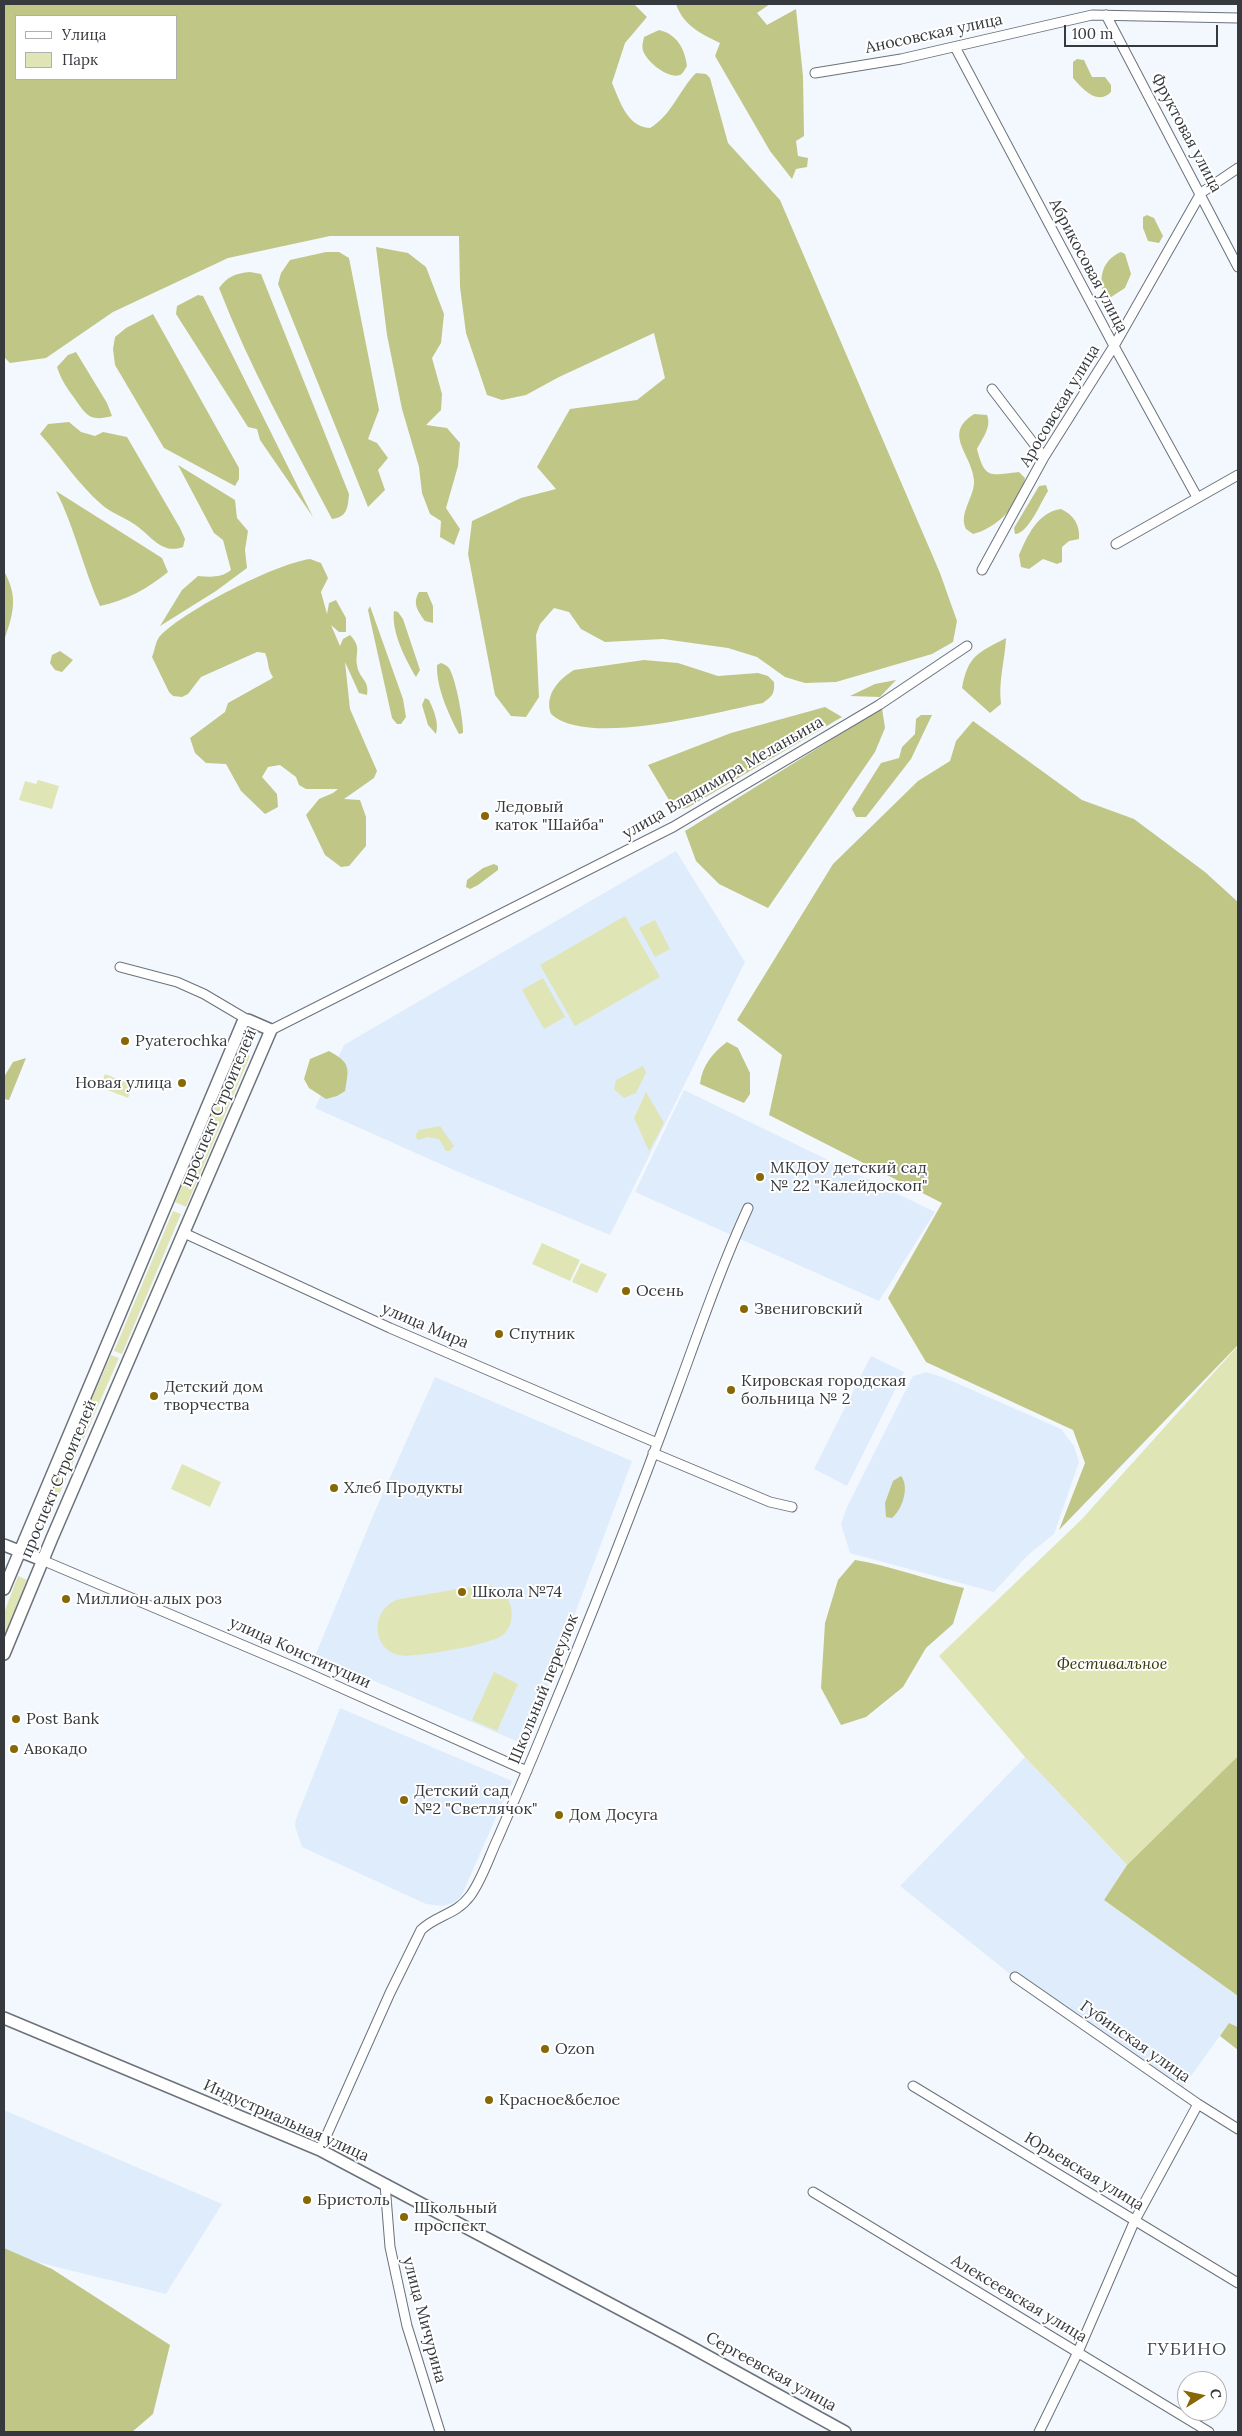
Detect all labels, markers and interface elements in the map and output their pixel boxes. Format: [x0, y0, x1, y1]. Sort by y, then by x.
street label: Аносовская улица [864, 10, 1004, 58]
legend [15, 15, 178, 80]
scale bar [1067, 15, 1221, 47]
text: 100 m [1072, 24, 1113, 43]
text: Улица [62, 25, 106, 44]
text: Парк [62, 50, 98, 69]
street label: Фруктовая улица [1146, 70, 1226, 196]
street label: Абрикосовая улица [1044, 196, 1132, 336]
street label: Аросовская улица [1016, 341, 1104, 471]
street label: улица Владимира Меланьина [619, 713, 827, 843]
place label: Ледовый каток "Шайба" [495, 797, 604, 835]
marker: Ледовый каток "Шайба" [479, 810, 491, 822]
street label: проспект Строителей [177, 1026, 261, 1190]
place label: Pyaterochka [135, 1031, 228, 1051]
marker: Pyaterochka [119, 1035, 131, 1047]
place label: Новая улица [75, 1073, 172, 1093]
marker: Новая улица [176, 1077, 188, 1089]
place label: МКДОУ детский сад № 22 "Калейдоскоп" [770, 1158, 928, 1196]
marker: МКДОУ детский сад № 22 "Калейдоскоп" [754, 1171, 766, 1183]
place label: Осень [636, 1281, 684, 1301]
marker: Осень [620, 1285, 632, 1297]
street label: улица Мира [379, 1299, 471, 1353]
place label: Звениговский [754, 1299, 863, 1319]
marker: Звениговский [738, 1303, 750, 1315]
place label: Спутник [509, 1324, 575, 1344]
marker: Спутник [493, 1328, 505, 1340]
place label: Кировская городская больница № 2 [741, 1371, 906, 1409]
place label: Детский дом творчества [164, 1377, 264, 1415]
marker: Кировская городская больница № 2 [725, 1384, 737, 1396]
marker: Детский дом творчества [148, 1390, 160, 1402]
street label: проспект Строителей [17, 1397, 101, 1561]
place label: Хлеб Продукты [344, 1478, 463, 1498]
marker: Хлеб Продукты [328, 1482, 340, 1494]
place label: Школа №74 [472, 1582, 562, 1602]
marker: Школа №74 [456, 1586, 468, 1598]
place label: Миллион алых роз [76, 1589, 222, 1609]
marker: Миллион алых роз [60, 1593, 72, 1605]
street label: Школьный переулок [505, 1611, 583, 1767]
street label: улица Конституции [226, 1613, 374, 1693]
park label: Фестивальное [1057, 1654, 1167, 1674]
place label: Post Bank [26, 1709, 99, 1729]
marker: Post Bank [10, 1713, 22, 1725]
place label: Авокадо [24, 1739, 87, 1759]
marker: Авокадо [8, 1743, 20, 1755]
place label: Детский сад №2 "Светлячок" [414, 1781, 538, 1819]
marker: Детский сад №2 "Светлячок" [398, 1794, 410, 1806]
place label: Дом Досуга [569, 1805, 658, 1825]
marker: Дом Досуга [553, 1809, 565, 1821]
street label: Губинская улица [1076, 1997, 1194, 2087]
place label: Ozon [555, 2039, 595, 2059]
marker: Ozon [539, 2043, 551, 2055]
street label: Индустриальная улица [200, 2076, 372, 2166]
place label: Красное&белое [499, 2090, 620, 2110]
marker: Красное&белое [483, 2094, 495, 2106]
street label: Юрьевская улица [1021, 2129, 1147, 2215]
place label: Бристоль [317, 2190, 390, 2210]
marker: Бристоль [301, 2194, 313, 2206]
place label: Школьный проспект [414, 2198, 497, 2236]
marker: Школьный проспект [398, 2211, 410, 2223]
street label: Алексеевская улица [948, 2251, 1090, 2347]
street label: улица Мичурина [398, 2255, 450, 2385]
street label: Сергеевская улица [702, 2328, 840, 2416]
district label: ГУБИНО [1146, 2339, 1228, 2361]
north arrow [1177, 2371, 1227, 2421]
text: С [1206, 2387, 1225, 2400]

